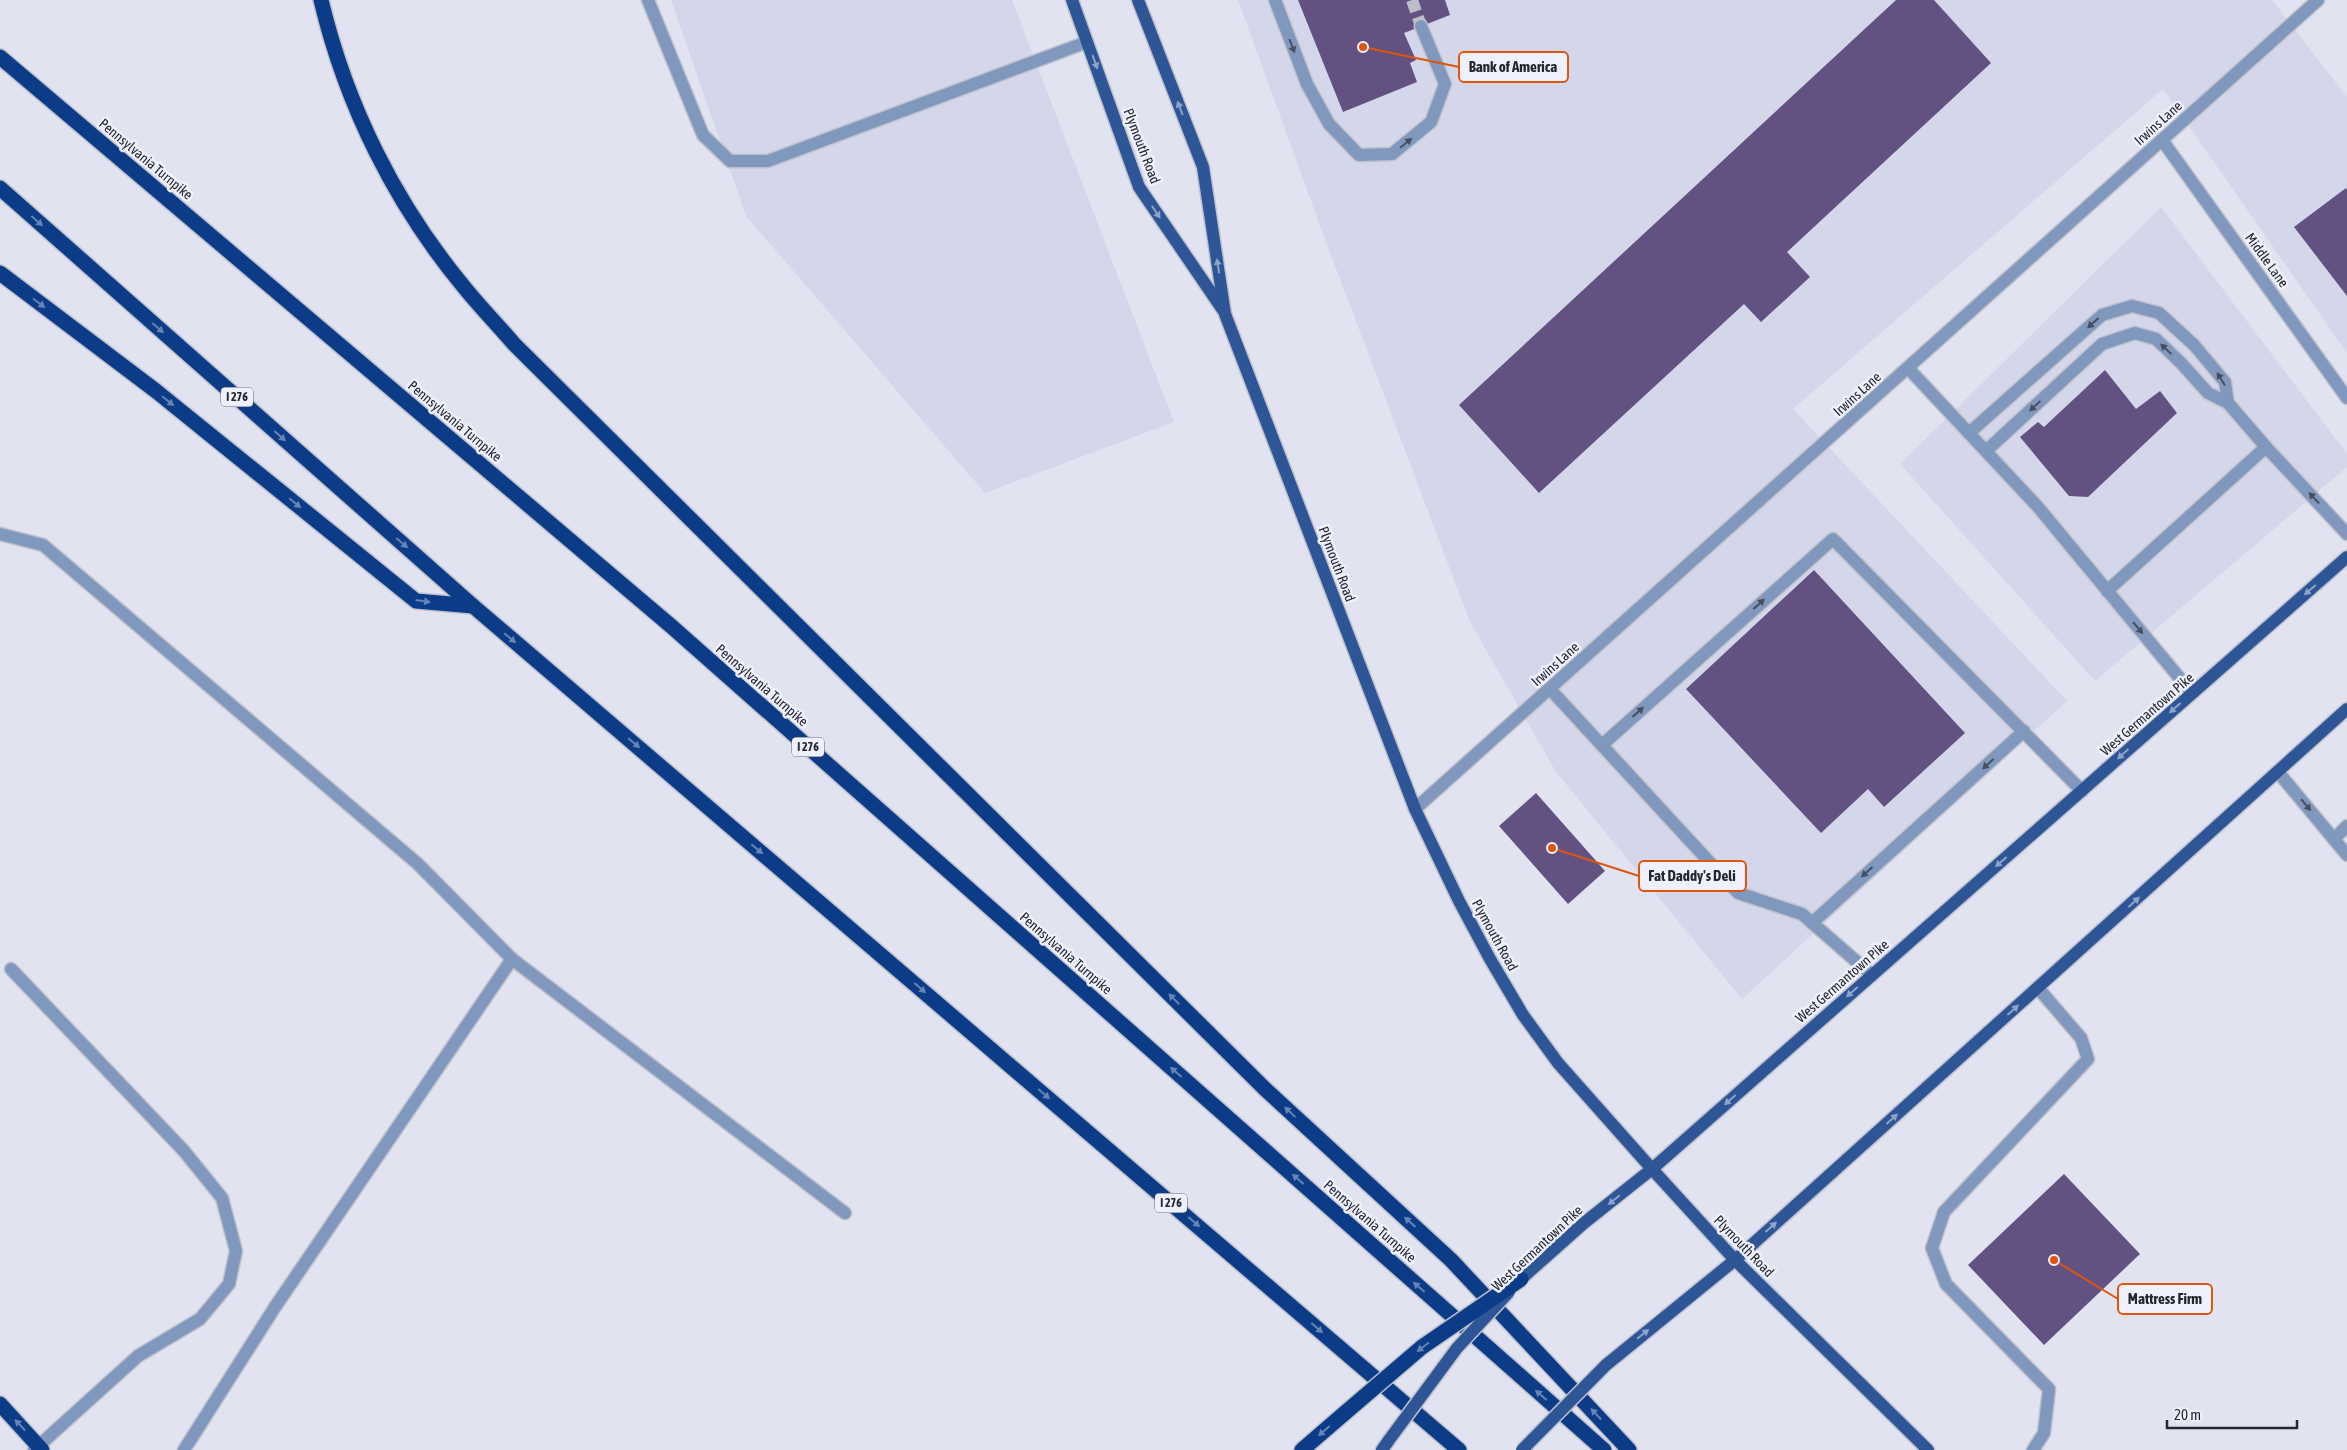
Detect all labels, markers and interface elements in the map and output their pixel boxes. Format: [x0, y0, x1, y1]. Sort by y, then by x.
one-way arrow [1289, 38, 1296, 53]
callout: Bank of America [1459, 52, 1568, 82]
one-way arrow [1092, 55, 1099, 70]
text: Bank of America [1469, 58, 1557, 75]
street label: Irwins Lane [2131, 98, 2185, 148]
one-way arrow [1176, 101, 1183, 116]
street label: Plymouth Road [1120, 106, 1164, 186]
street label: Pennsylvania Turnpike [96, 115, 196, 203]
one-way arrow [1399, 138, 1412, 149]
one-way arrow [1151, 205, 1161, 219]
one-way arrow [30, 215, 43, 226]
street label: Middle Lane [2242, 230, 2292, 290]
one-way arrow [1214, 257, 1222, 273]
one-way arrow [32, 298, 46, 308]
one-way arrow [2087, 317, 2100, 328]
one-way arrow [152, 322, 164, 334]
one-way arrow [2161, 343, 2173, 355]
street label: Irwins Lane [1830, 369, 1884, 419]
one-way arrow [2217, 372, 2226, 386]
street label: Pennsylvania Turnpike [405, 377, 505, 465]
road number: I 276 [221, 388, 253, 407]
one-way arrow [162, 396, 175, 407]
one-way arrow [2028, 401, 2041, 412]
one-way arrow [274, 430, 287, 441]
one-way arrow [2308, 493, 2320, 505]
one-way arrow [288, 497, 301, 508]
street label: Plymouth Road [1315, 524, 1359, 604]
one-way arrow [396, 537, 408, 548]
one-way arrow [2304, 584, 2317, 595]
one-way arrow [416, 597, 432, 605]
one-way arrow [1753, 598, 1765, 610]
one-way arrow [2133, 621, 2144, 634]
one-way arrow [504, 632, 517, 643]
street label: Irwins Lane [1528, 639, 1582, 689]
street label: Pennsylvania Turnpike [713, 641, 811, 729]
street label: West Germantown Pike [2097, 669, 2197, 759]
one-way arrow [2169, 703, 2182, 714]
one-way arrow [1632, 707, 1644, 718]
one-way arrow [627, 738, 640, 749]
road number: I 276 [792, 738, 824, 756]
one-way arrow [2116, 749, 2129, 760]
one-way arrow [1981, 758, 1994, 769]
one-way arrow [2300, 798, 2311, 811]
one-way arrow [751, 843, 764, 854]
one-way arrow [1995, 856, 2007, 868]
callout: Fat Daddy's Deli [1639, 861, 1746, 891]
text: Fat Daddy's Deli [1648, 867, 1736, 884]
one-way arrow [1861, 867, 1874, 878]
one-way arrow [2127, 896, 2140, 907]
street label: Plymouth Road [1469, 897, 1521, 973]
street label: Pennsylvania Turnpike [1017, 909, 1115, 997]
street label: West Germantown Pike [1792, 936, 1892, 1026]
one-way arrow [914, 982, 926, 994]
one-way arrow [1846, 987, 1859, 998]
one-way arrow [1168, 993, 1180, 1005]
one-way arrow [2006, 1004, 2018, 1016]
one-way arrow [1170, 1066, 1182, 1078]
one-way arrow [1037, 1088, 1049, 1100]
one-way arrow [1725, 1094, 1737, 1106]
one-way arrow [1285, 1106, 1297, 1118]
one-way arrow [1886, 1113, 1898, 1125]
one-way arrow [1291, 1174, 1304, 1185]
street label: Pennsylvania Turnpike [1321, 1177, 1419, 1265]
road number: I 276 [1155, 1194, 1187, 1212]
one-way arrow [1608, 1194, 1621, 1205]
street label: West Germantown Pike [1489, 1202, 1585, 1294]
street label: Plymouth Road [1711, 1212, 1777, 1280]
one-way arrow [1187, 1217, 1200, 1228]
one-way arrow [1403, 1217, 1416, 1228]
one-way arrow [1765, 1222, 1778, 1233]
one-way arrow [1414, 1281, 1426, 1293]
callout: Mattress Firm [2118, 1284, 2212, 1314]
text: Mattress Firm [2128, 1290, 2202, 1307]
one-way arrow [1310, 1323, 1323, 1334]
one-way arrow [1637, 1329, 1650, 1340]
one-way arrow [1417, 1341, 1430, 1352]
one-way arrow [1535, 1389, 1548, 1400]
scale bar [2167, 1398, 2297, 1430]
text: 20 m [2174, 1406, 2201, 1423]
one-way arrow [1590, 1409, 1602, 1421]
one-way arrow [14, 1420, 26, 1432]
one-way arrow [1318, 1425, 1330, 1436]

